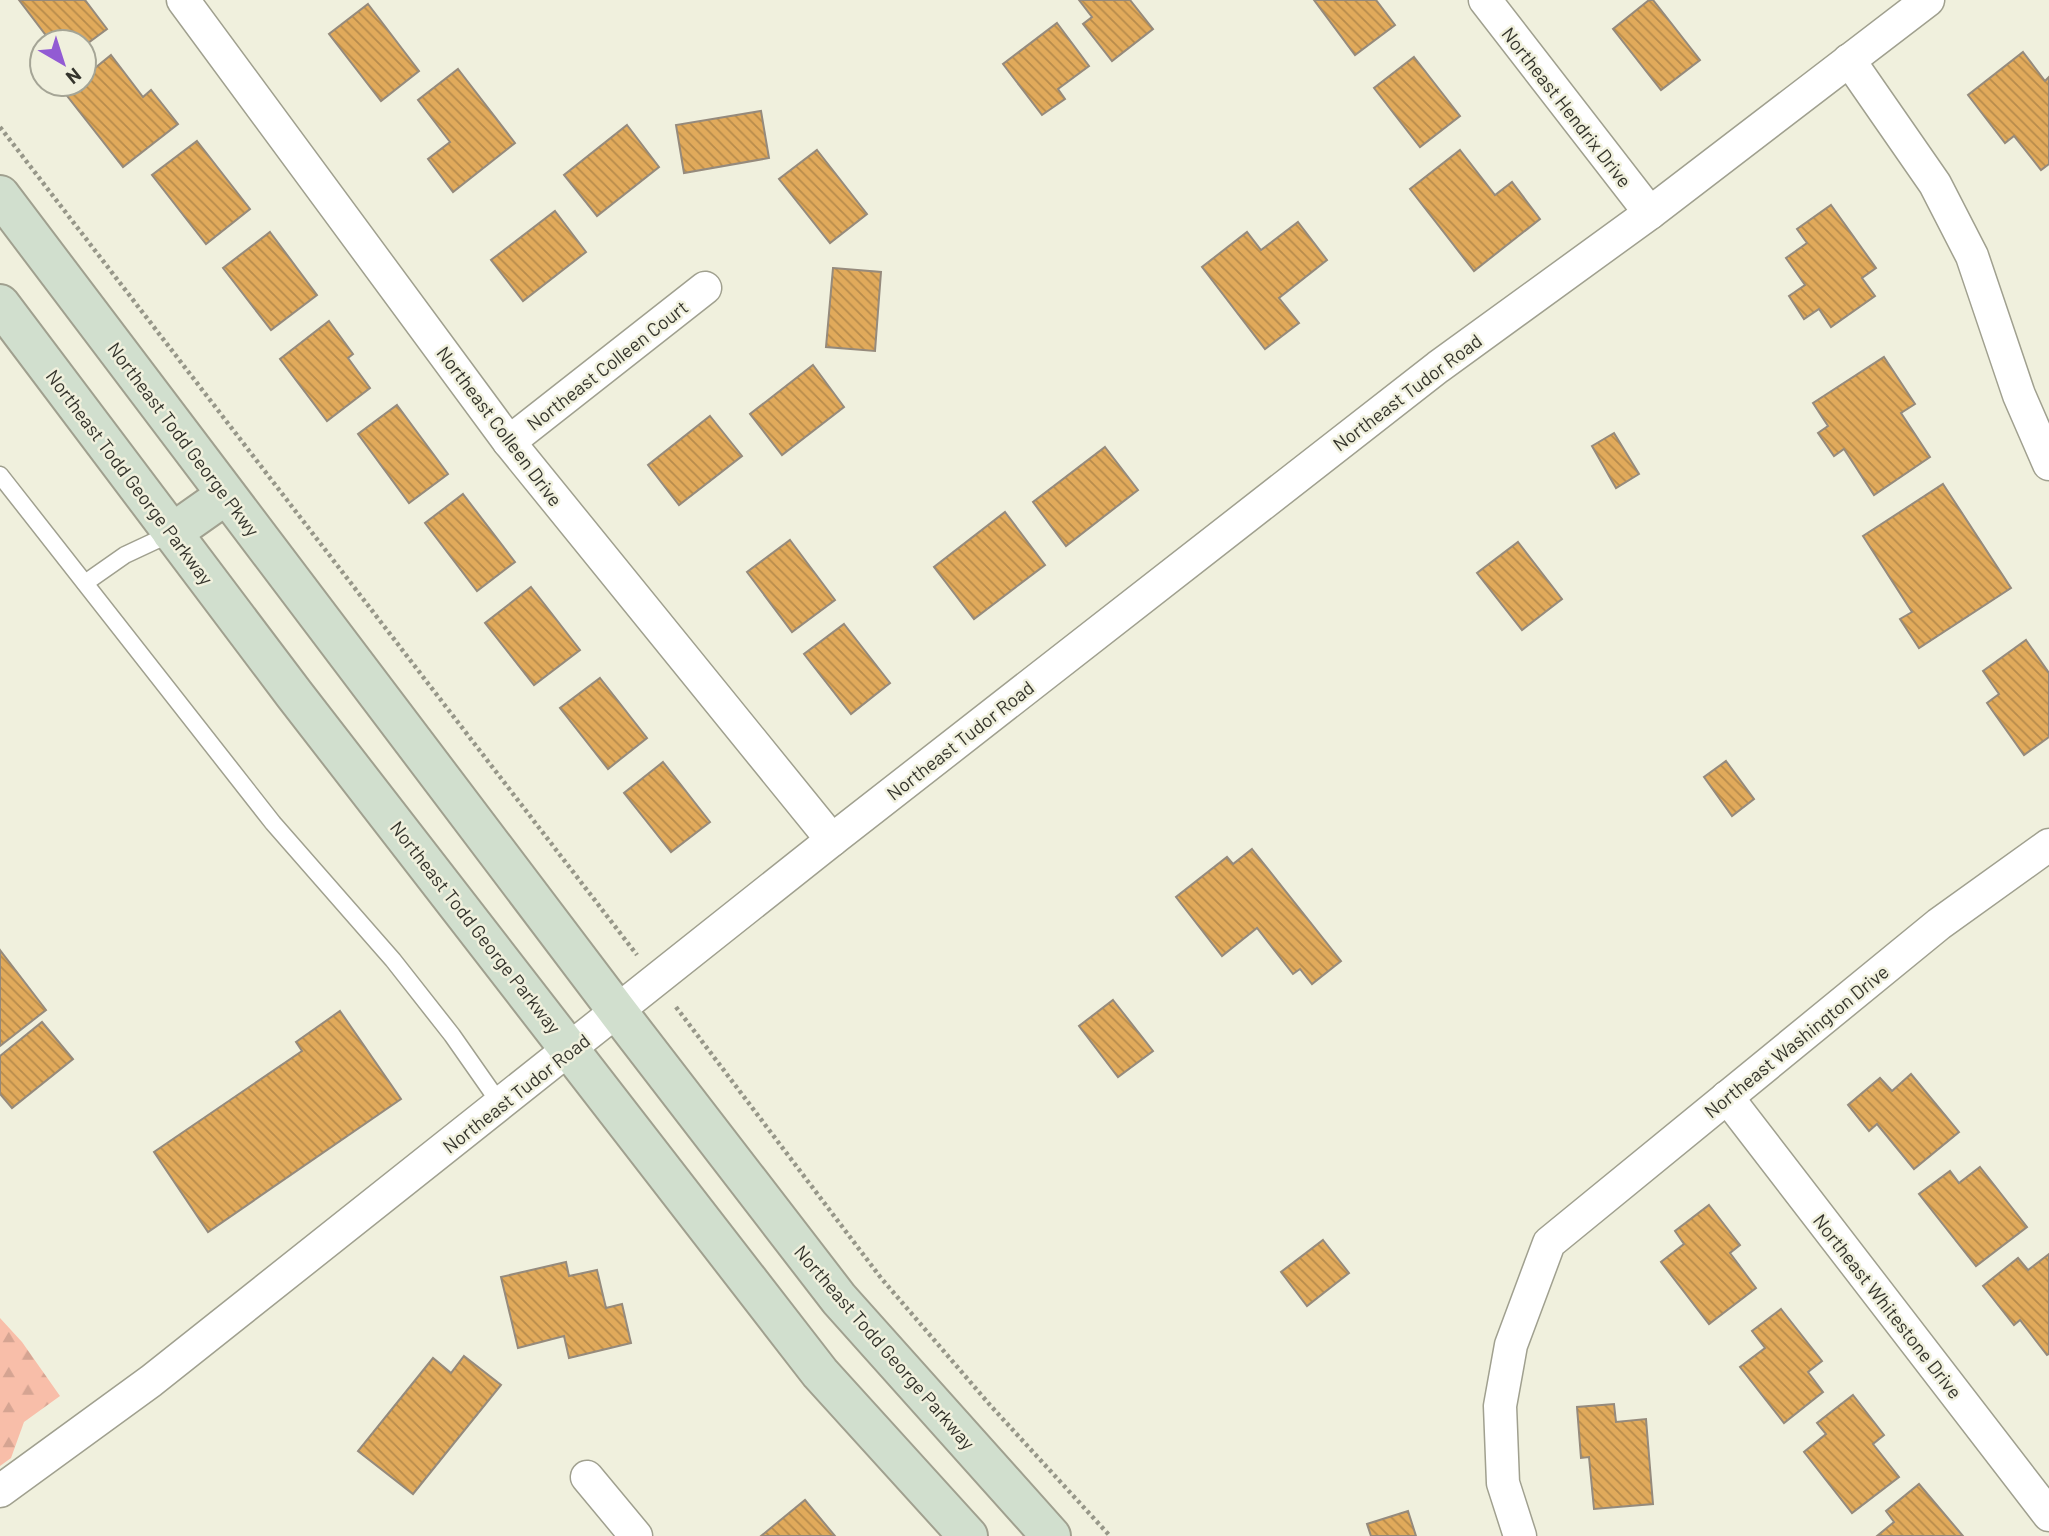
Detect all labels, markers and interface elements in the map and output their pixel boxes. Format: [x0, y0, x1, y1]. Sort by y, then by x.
street label: Northeast Hendrix Drive [1497, 22, 1637, 192]
north arrow [28, 28, 98, 98]
text: N [62, 64, 86, 90]
street label: Northeast Colleen Court [522, 295, 692, 435]
street label: Northeast Tudor Road [1328, 328, 1486, 456]
street label: Northeast Todd George Pkwy [103, 337, 265, 541]
street label: Northeast Colleen Drive [432, 342, 568, 510]
street label: Northeast Todd George Parkway [42, 365, 219, 589]
street label: Northeast Tudor Road [882, 675, 1038, 805]
street label: Northeast Todd George Parkway [386, 816, 566, 1038]
street label: Northeast Washington Drive [1699, 960, 1893, 1122]
street label: Northeast Tudor Road [438, 1028, 594, 1158]
street label: Northeast Whitestone Drive [1809, 1209, 1967, 1403]
street label: Northeast Todd George Parkway [790, 1240, 980, 1454]

